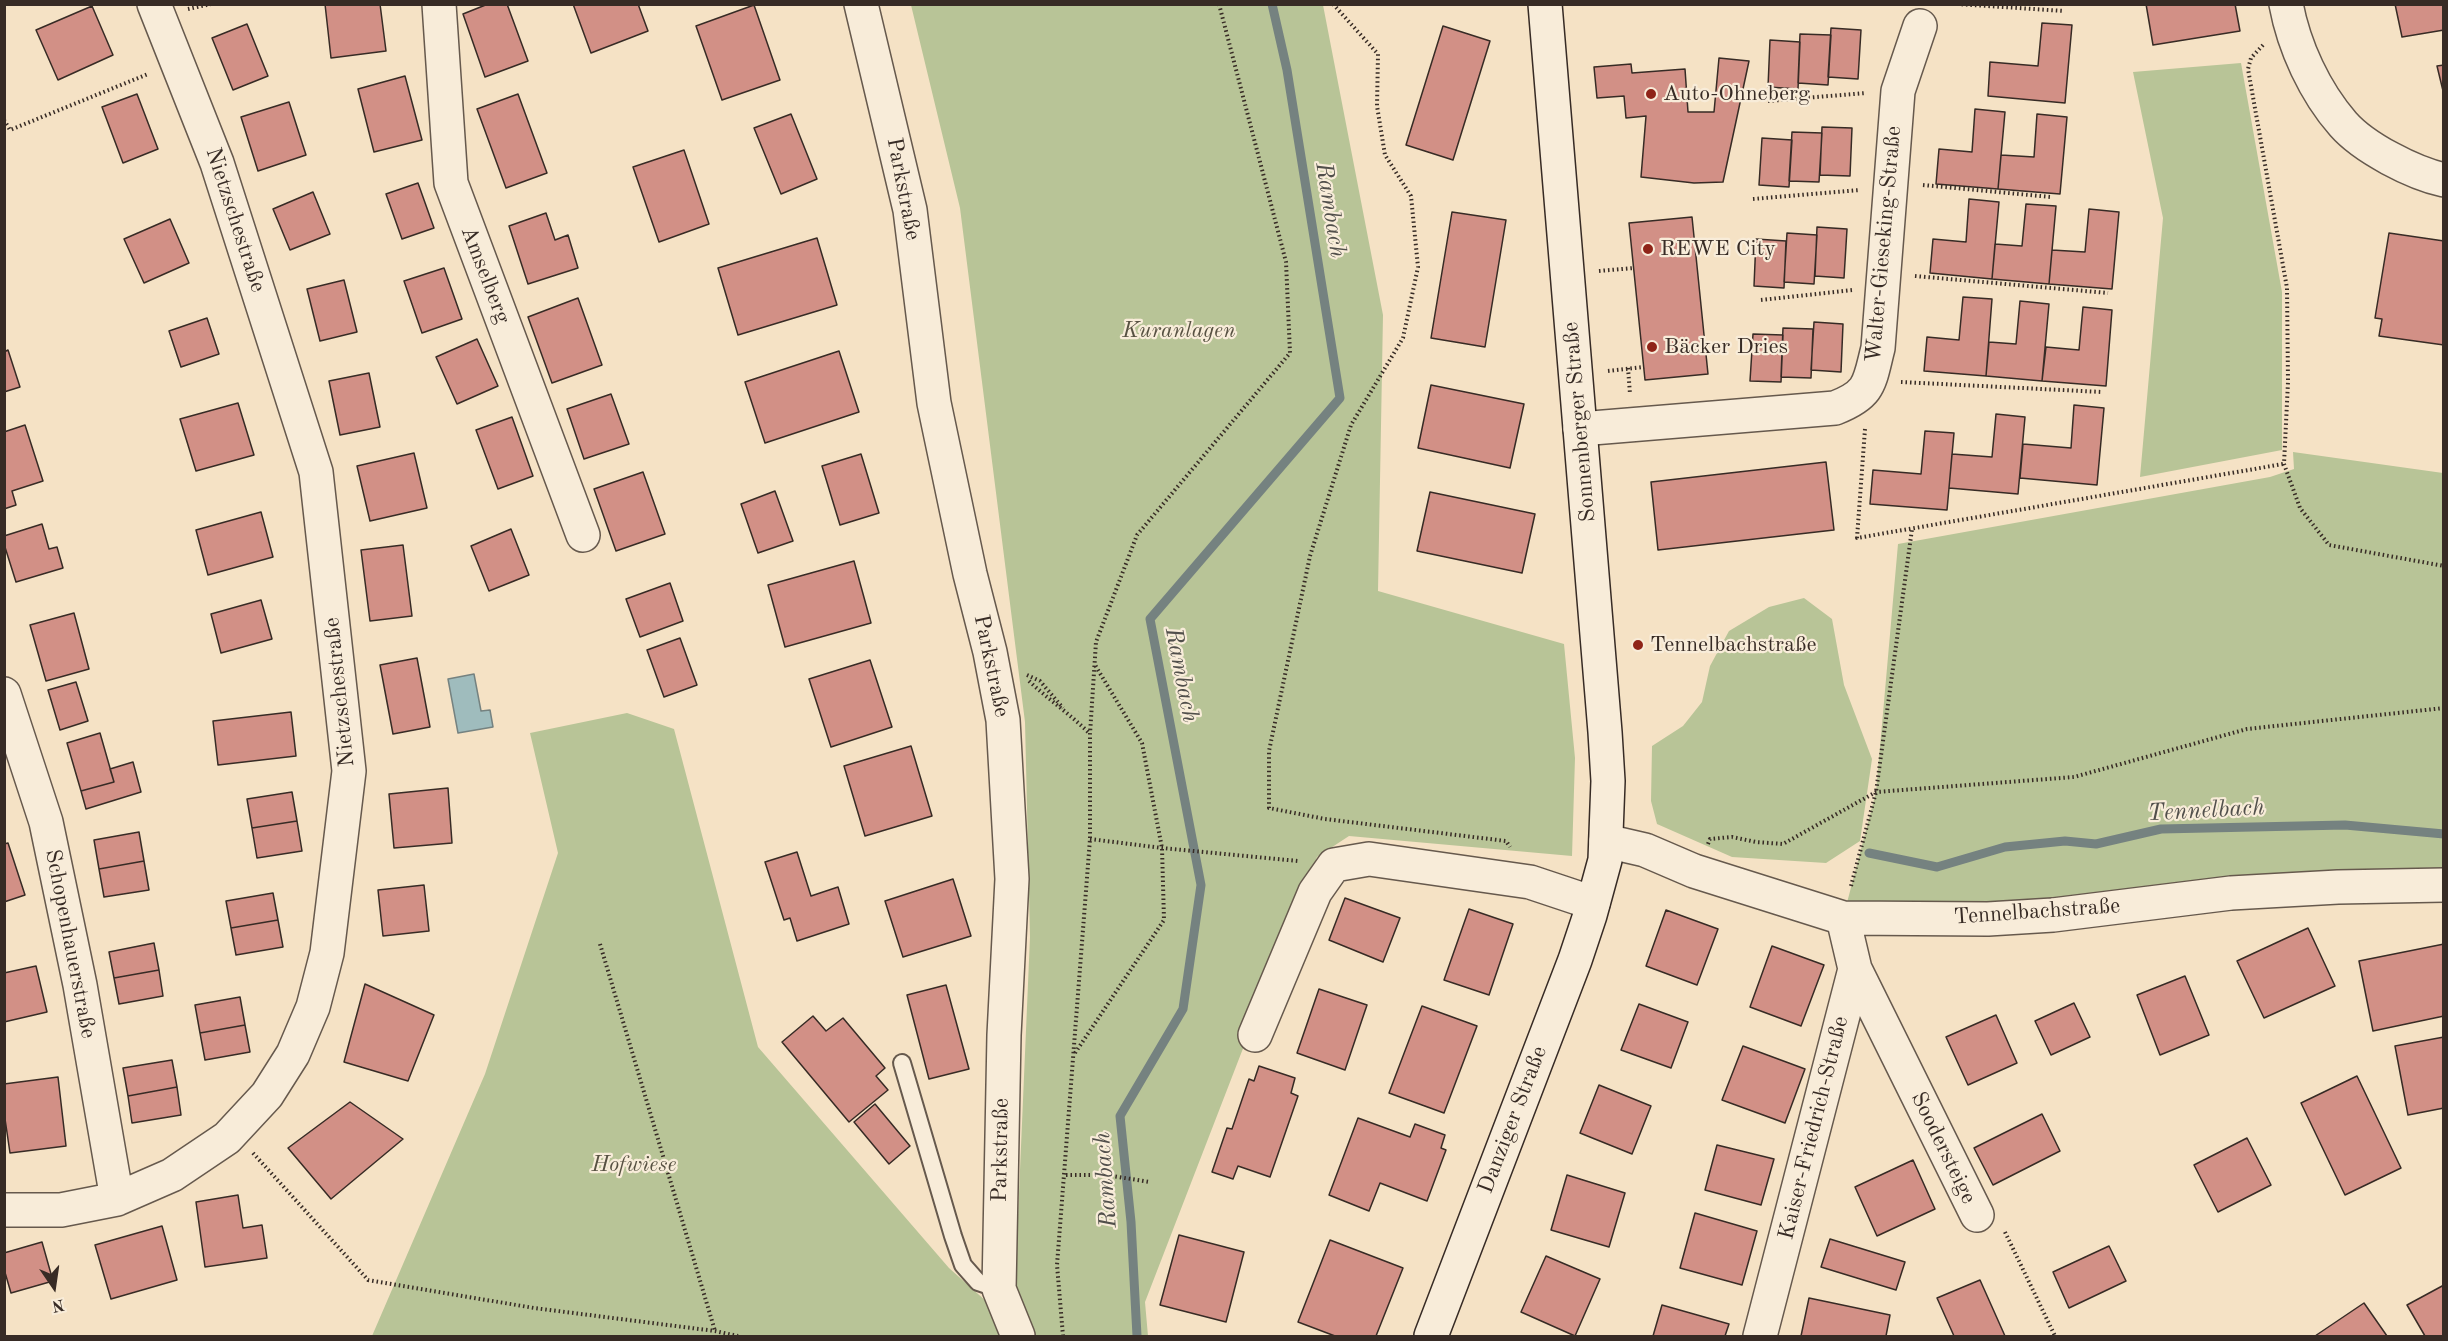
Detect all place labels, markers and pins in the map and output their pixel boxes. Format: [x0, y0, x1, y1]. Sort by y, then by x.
place label: Auto-Ohneberg [1663, 81, 1810, 107]
marker: Auto-Ohneberg [1644, 87, 1658, 101]
place label: REWE City [1660, 236, 1776, 262]
marker: REWE City [1641, 242, 1655, 256]
place label: Bäcker Dries [1664, 334, 1788, 360]
marker: Bäcker Dries [1645, 340, 1659, 354]
place label: Tennelbachstraße [1650, 632, 1817, 658]
marker: Tennelbachstraße [1631, 638, 1645, 652]

